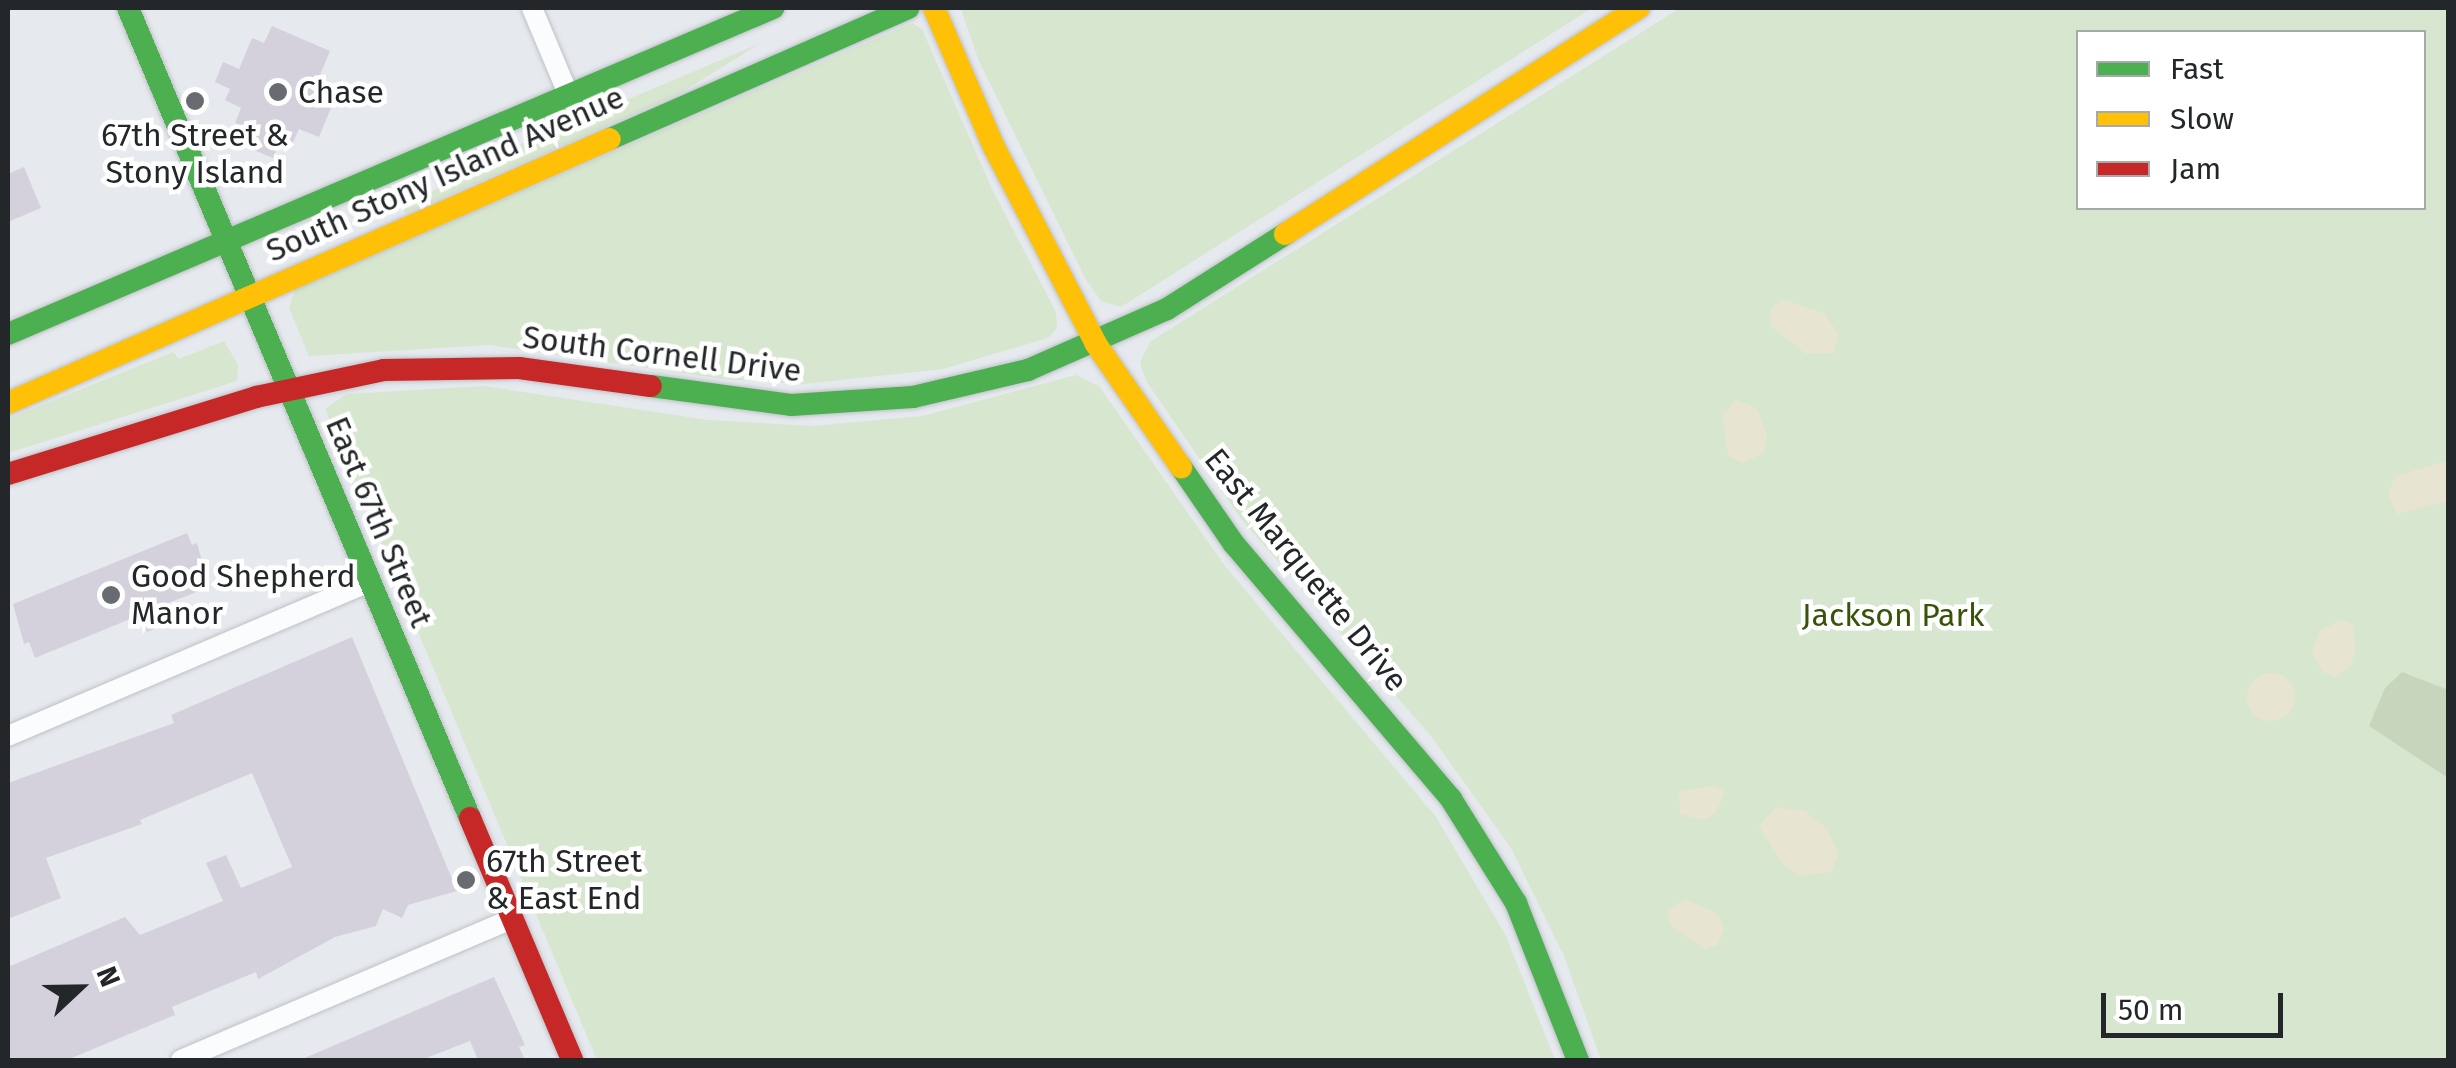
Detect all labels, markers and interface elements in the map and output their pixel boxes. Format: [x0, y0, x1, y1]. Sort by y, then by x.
legend [2076, 30, 2426, 210]
text: Fast [2170, 51, 2224, 87]
place label: Chase [298, 73, 384, 111]
street label: South Stony Island Avenue [260, 78, 630, 270]
marker: Chase [267, 81, 289, 103]
marker: 67th Street & Stony Island [184, 90, 206, 112]
text: Slow [2170, 101, 2234, 137]
place label: 67th Street & Stony Island [101, 117, 289, 192]
text: Jam [2170, 151, 2221, 187]
street label: South Cornell Drive [521, 318, 803, 390]
street label: East 67th Street [317, 411, 441, 633]
street label: East Marquette Drive [1196, 441, 1416, 699]
place label: Good Shepherd Manor [131, 558, 356, 633]
marker: Good Shepherd Manor [100, 584, 122, 606]
park label: Jackson Park [1802, 596, 1984, 634]
place label: 67th Street & East End [486, 843, 642, 918]
marker: 67th Street & East End [455, 869, 477, 891]
north arrow [30, 938, 130, 1038]
text: N [89, 962, 127, 991]
scale bar [2106, 973, 2288, 1035]
text: 50 m [2118, 992, 2183, 1028]

